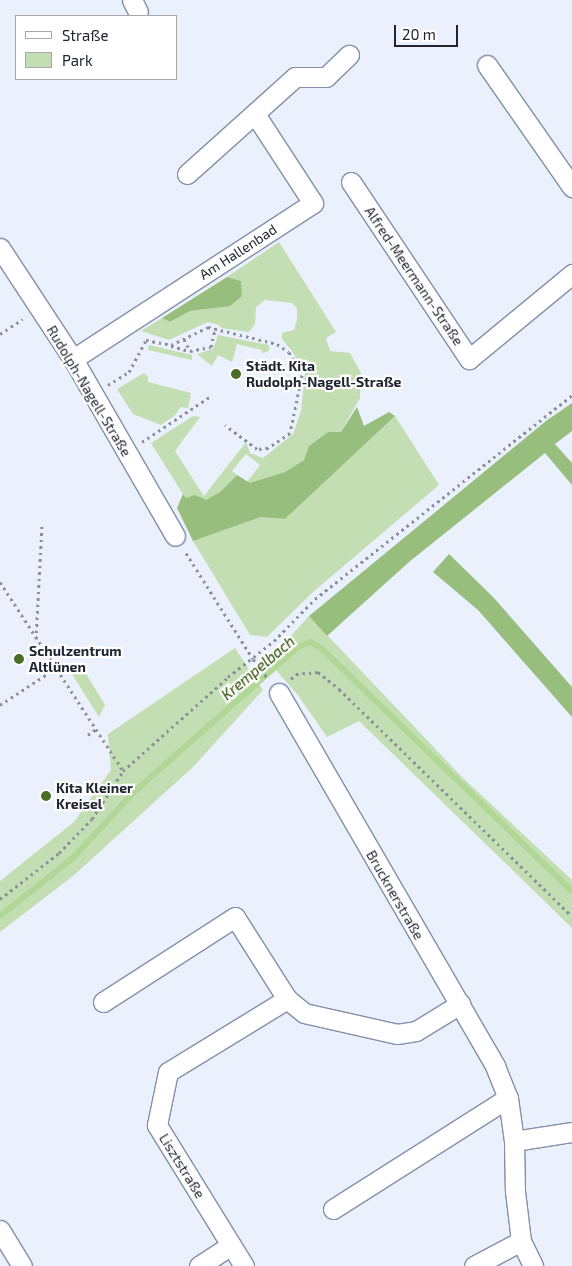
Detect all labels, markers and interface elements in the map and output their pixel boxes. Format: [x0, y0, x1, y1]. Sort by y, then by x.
legend [15, 15, 178, 80]
scale bar [397, 15, 461, 47]
text: 20 m [402, 25, 436, 43]
text: Straße [62, 26, 108, 44]
text: Park [62, 51, 93, 69]
street label: Alfred-Meermann-Straße [361, 203, 467, 349]
street label: Am Hallenbad [196, 221, 280, 283]
street label: Rudolph-Nagell-Straße [43, 323, 135, 459]
place label: Städt. Kita Rudolph-Nagell-Straße [246, 358, 402, 391]
marker: Städt. Kita Rudolph-Nagell-Straße [230, 368, 242, 380]
water label: Krempelbach [218, 632, 298, 704]
place label: Schulzentrum Altlünen [29, 643, 122, 676]
marker: Schulzentrum Altlünen [13, 653, 25, 665]
place label: Kita Kleiner Kreisel [56, 780, 133, 812]
marker: Kita Kleiner Kreisel [40, 790, 52, 802]
street label: Brucknerstraße [363, 847, 427, 943]
street label: Lisztstraße [156, 1131, 208, 1201]

